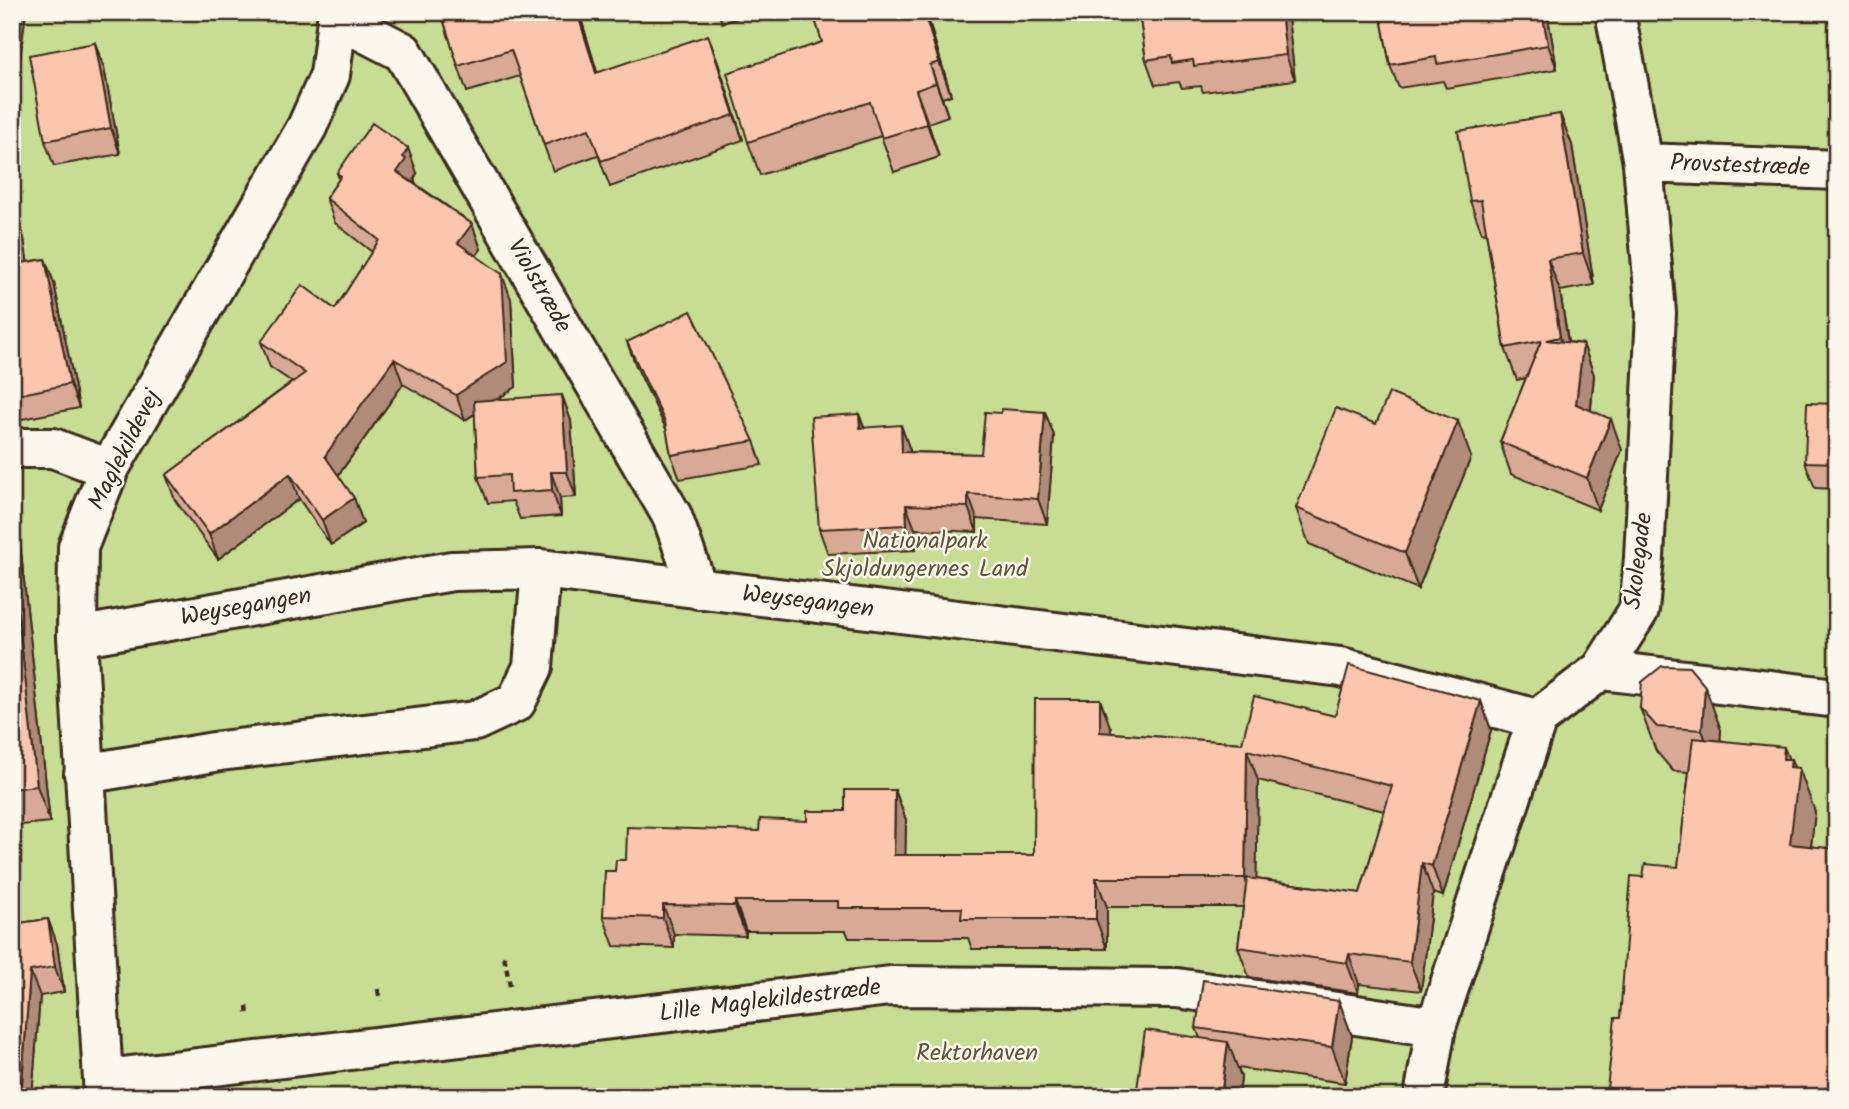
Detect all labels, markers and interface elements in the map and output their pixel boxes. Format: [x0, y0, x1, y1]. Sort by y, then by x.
street label: Provstestræde [1669, 144, 1811, 188]
street label: Violstræde [496, 232, 582, 341]
street label: Maglekildevej [78, 382, 173, 517]
street label: Skolegade [1614, 510, 1664, 612]
park label: Nationalpark Skjoldungernes Land [822, 522, 1029, 589]
street label: Weysegangen [740, 575, 876, 629]
street label: Weysegangen [177, 576, 315, 638]
street label: Lille Maglekildestræde [657, 968, 883, 1034]
park label: Rektorhaven [916, 1034, 1038, 1073]

